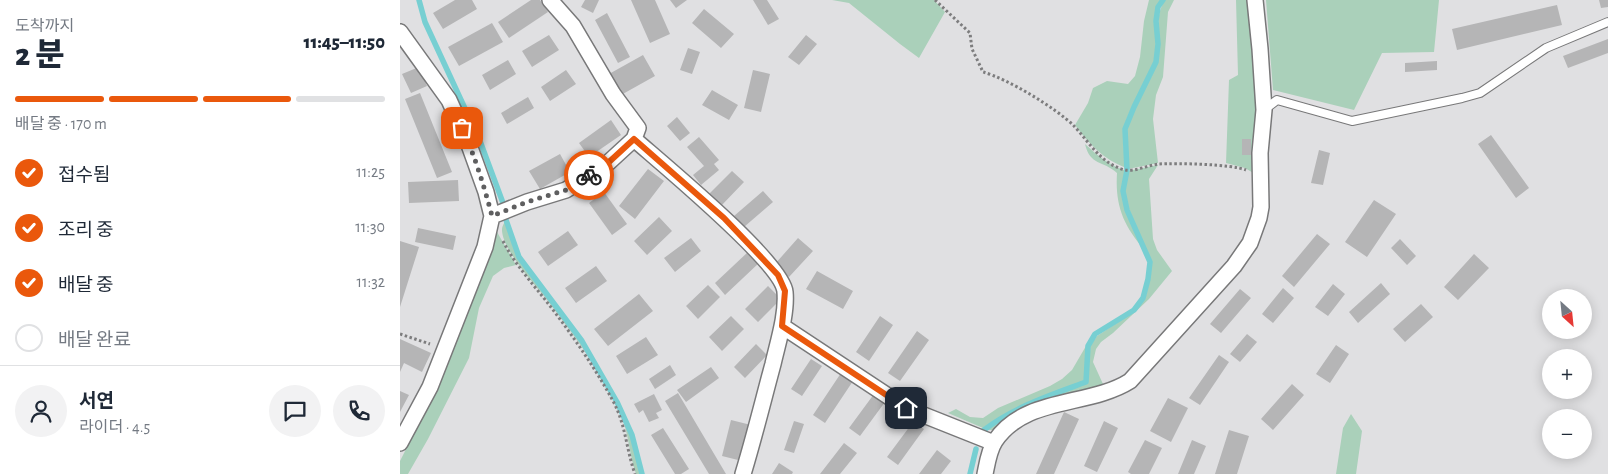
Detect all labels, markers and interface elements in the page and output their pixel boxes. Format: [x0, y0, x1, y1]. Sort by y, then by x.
text: 도착까지 [15, 18, 74, 34]
text: 11:45–11:50 [304, 33, 385, 52]
text: 2 분 [15, 39, 64, 71]
pin [441, 107, 483, 149]
icon: bag [448, 114, 476, 142]
text: 배달 중 · 170 m [15, 116, 107, 132]
courier [564, 150, 614, 200]
icon: check [15, 159, 43, 187]
icon: bike [575, 161, 603, 189]
text: 11:25 [356, 164, 385, 180]
text: 접수됨 [58, 166, 110, 185]
icon: check [15, 214, 43, 242]
text: 11:30 [355, 219, 385, 235]
text: 조리 중 [58, 221, 114, 240]
icon: check [15, 269, 43, 297]
text: 11:32 [356, 274, 385, 290]
text: 배달 중 [58, 276, 114, 295]
north arrow [1542, 289, 1592, 339]
map controls [1542, 289, 1592, 459]
text: 배달 완료 [58, 331, 131, 350]
button: + [1542, 349, 1592, 399]
button: person [15, 385, 67, 437]
button: chat [269, 385, 321, 437]
button: phone [333, 385, 385, 437]
pin [885, 387, 927, 429]
text: 서연 [79, 392, 114, 411]
icon: home [892, 394, 920, 422]
button: − [1542, 409, 1592, 459]
text: 라이더 · 4.5 [79, 419, 150, 435]

